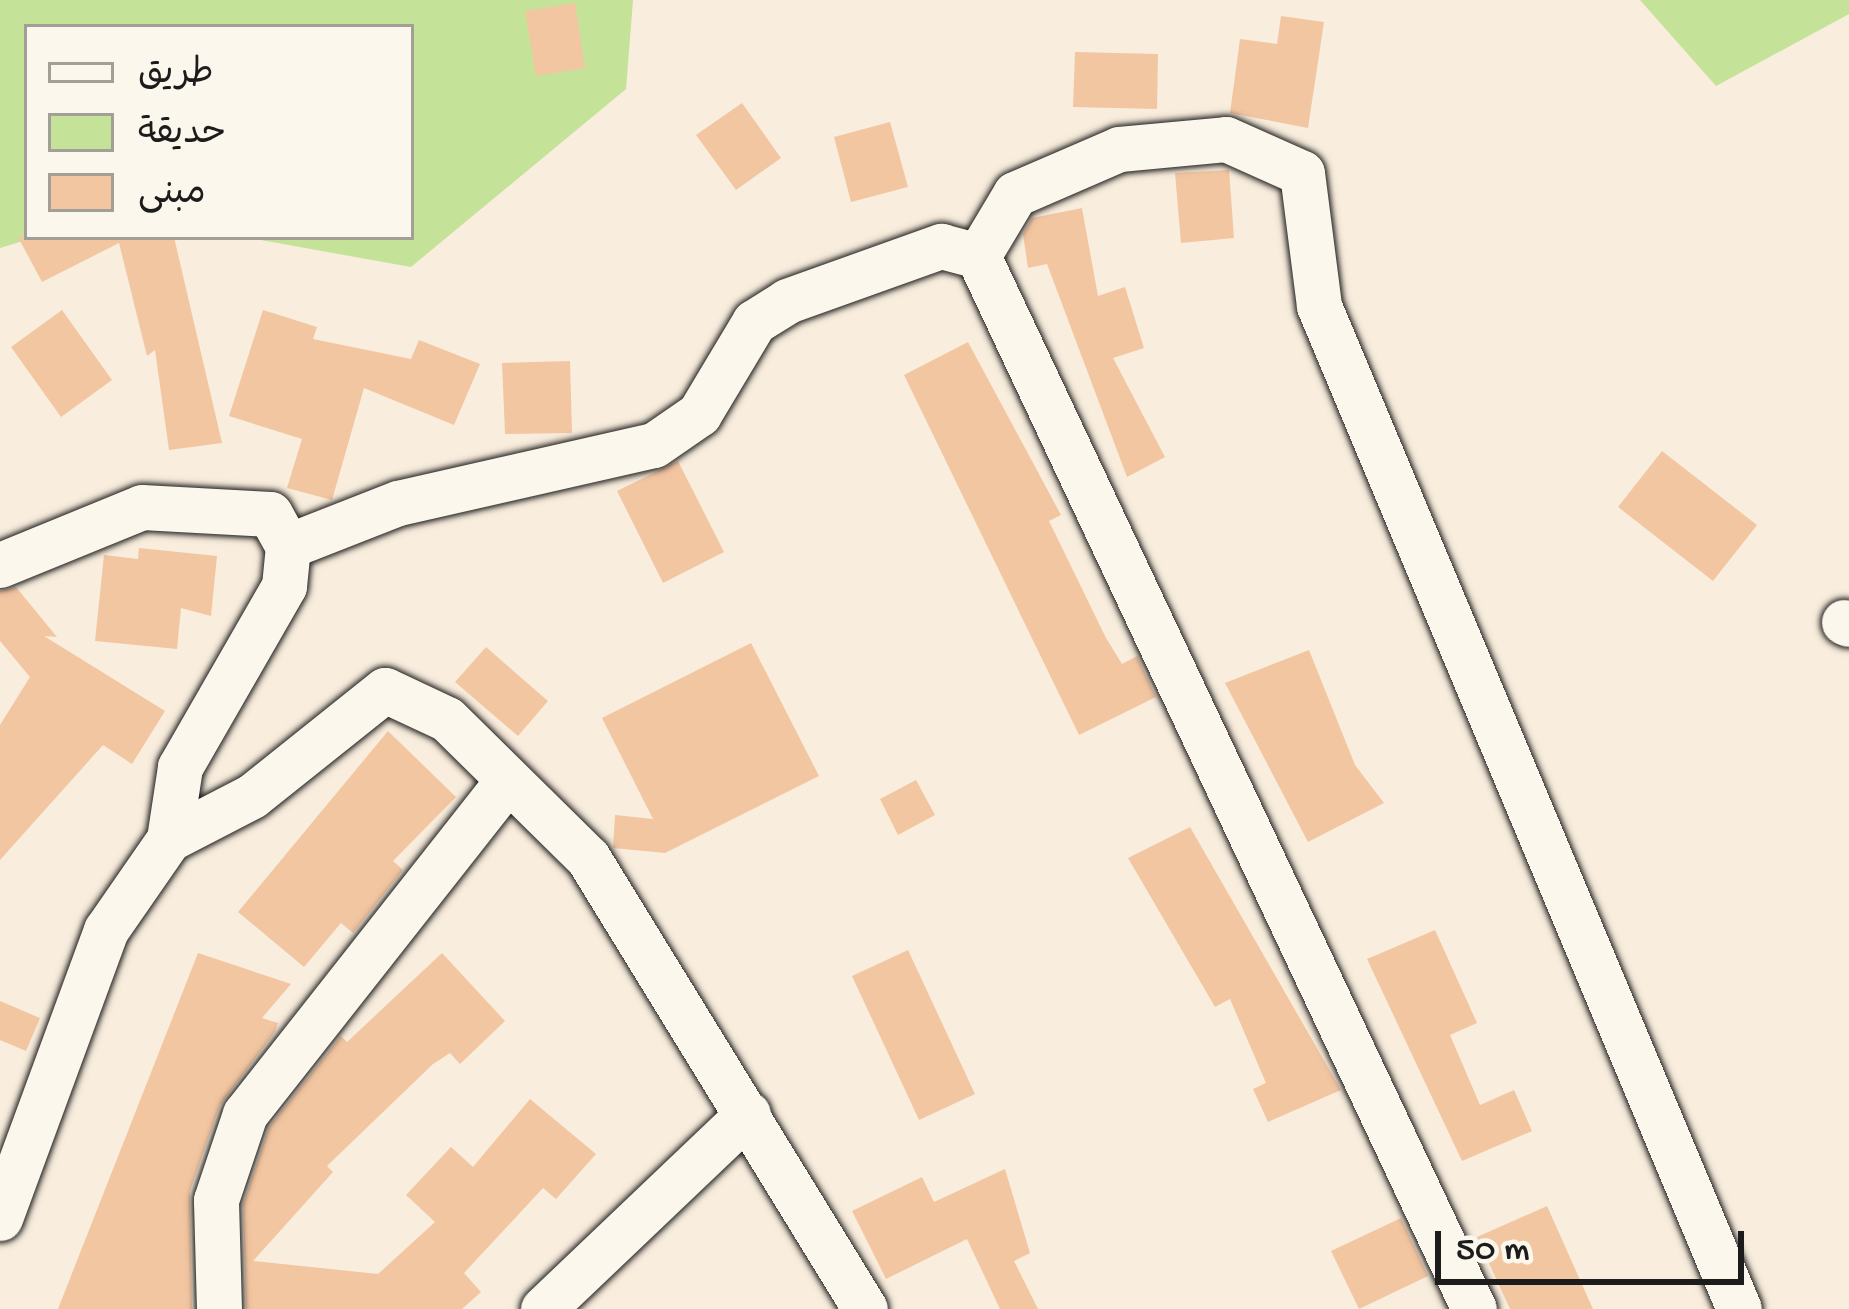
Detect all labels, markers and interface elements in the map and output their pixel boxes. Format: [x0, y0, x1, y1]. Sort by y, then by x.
legend [24, 24, 414, 240]
text: طريق [138, 54, 214, 97]
text: حديقة [138, 114, 226, 157]
text: مبنى [138, 174, 206, 217]
scale bar [1441, 1207, 1750, 1281]
text: 50 m [1456, 1230, 1529, 1273]

